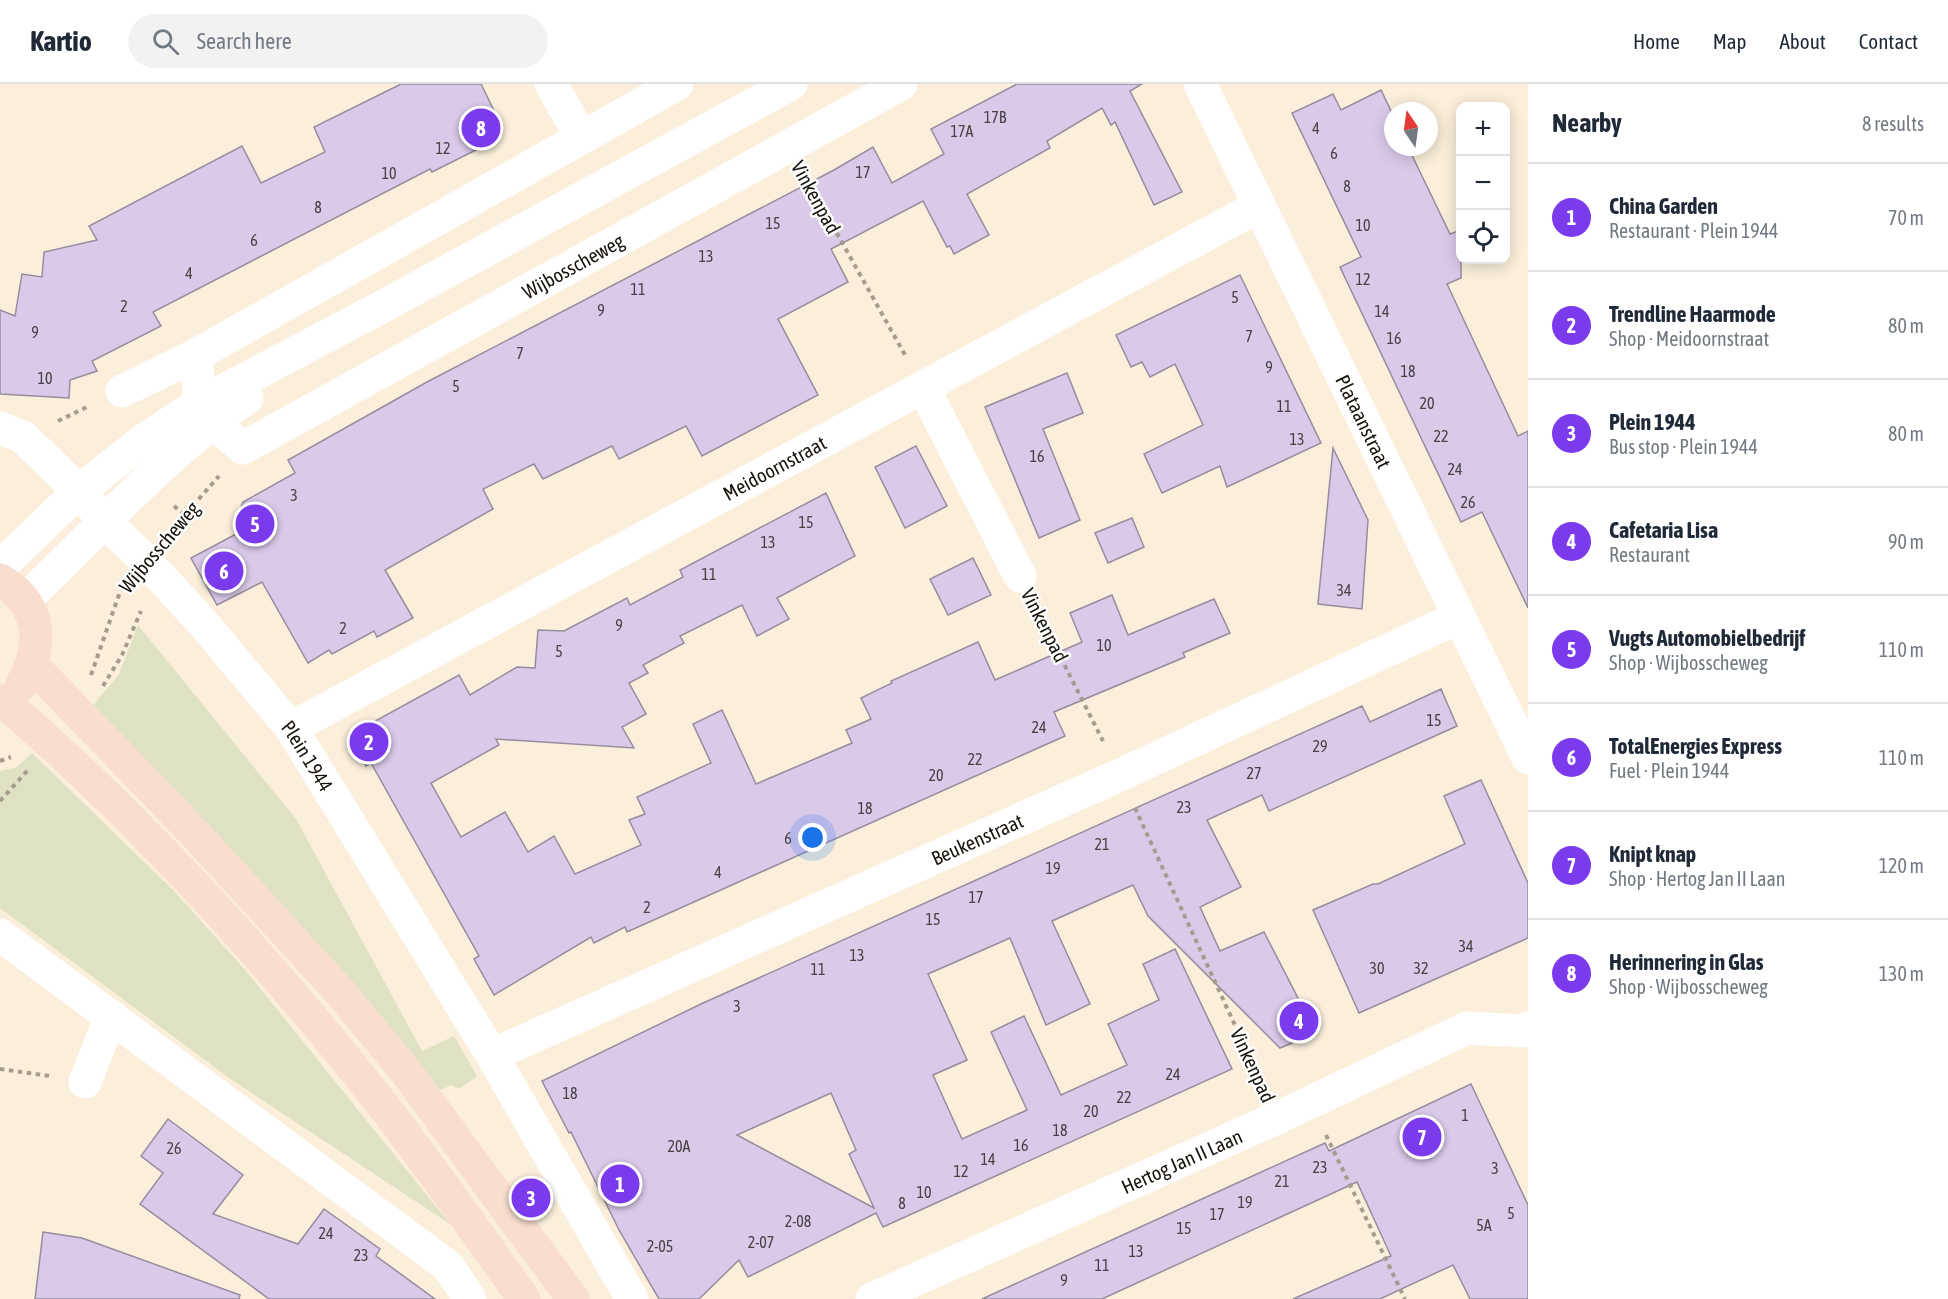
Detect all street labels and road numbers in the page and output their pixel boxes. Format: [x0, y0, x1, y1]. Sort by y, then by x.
street label: Vinkenpad [787, 157, 845, 237]
street label: Wijbosscheweg [518, 228, 628, 303]
street label: Plataanstraat [1332, 371, 1397, 472]
street label: Meidoornstraat [719, 430, 830, 505]
street label: Wijbosscheweg [114, 496, 204, 597]
street label: Vinkenpad [1017, 584, 1073, 666]
street label: Plein 1944 [278, 715, 338, 795]
street label: Beukenstraat [927, 808, 1027, 869]
street label: Vinkenpad [1226, 1024, 1280, 1106]
street label: Hertog Jan II Laan [1117, 1124, 1246, 1198]

